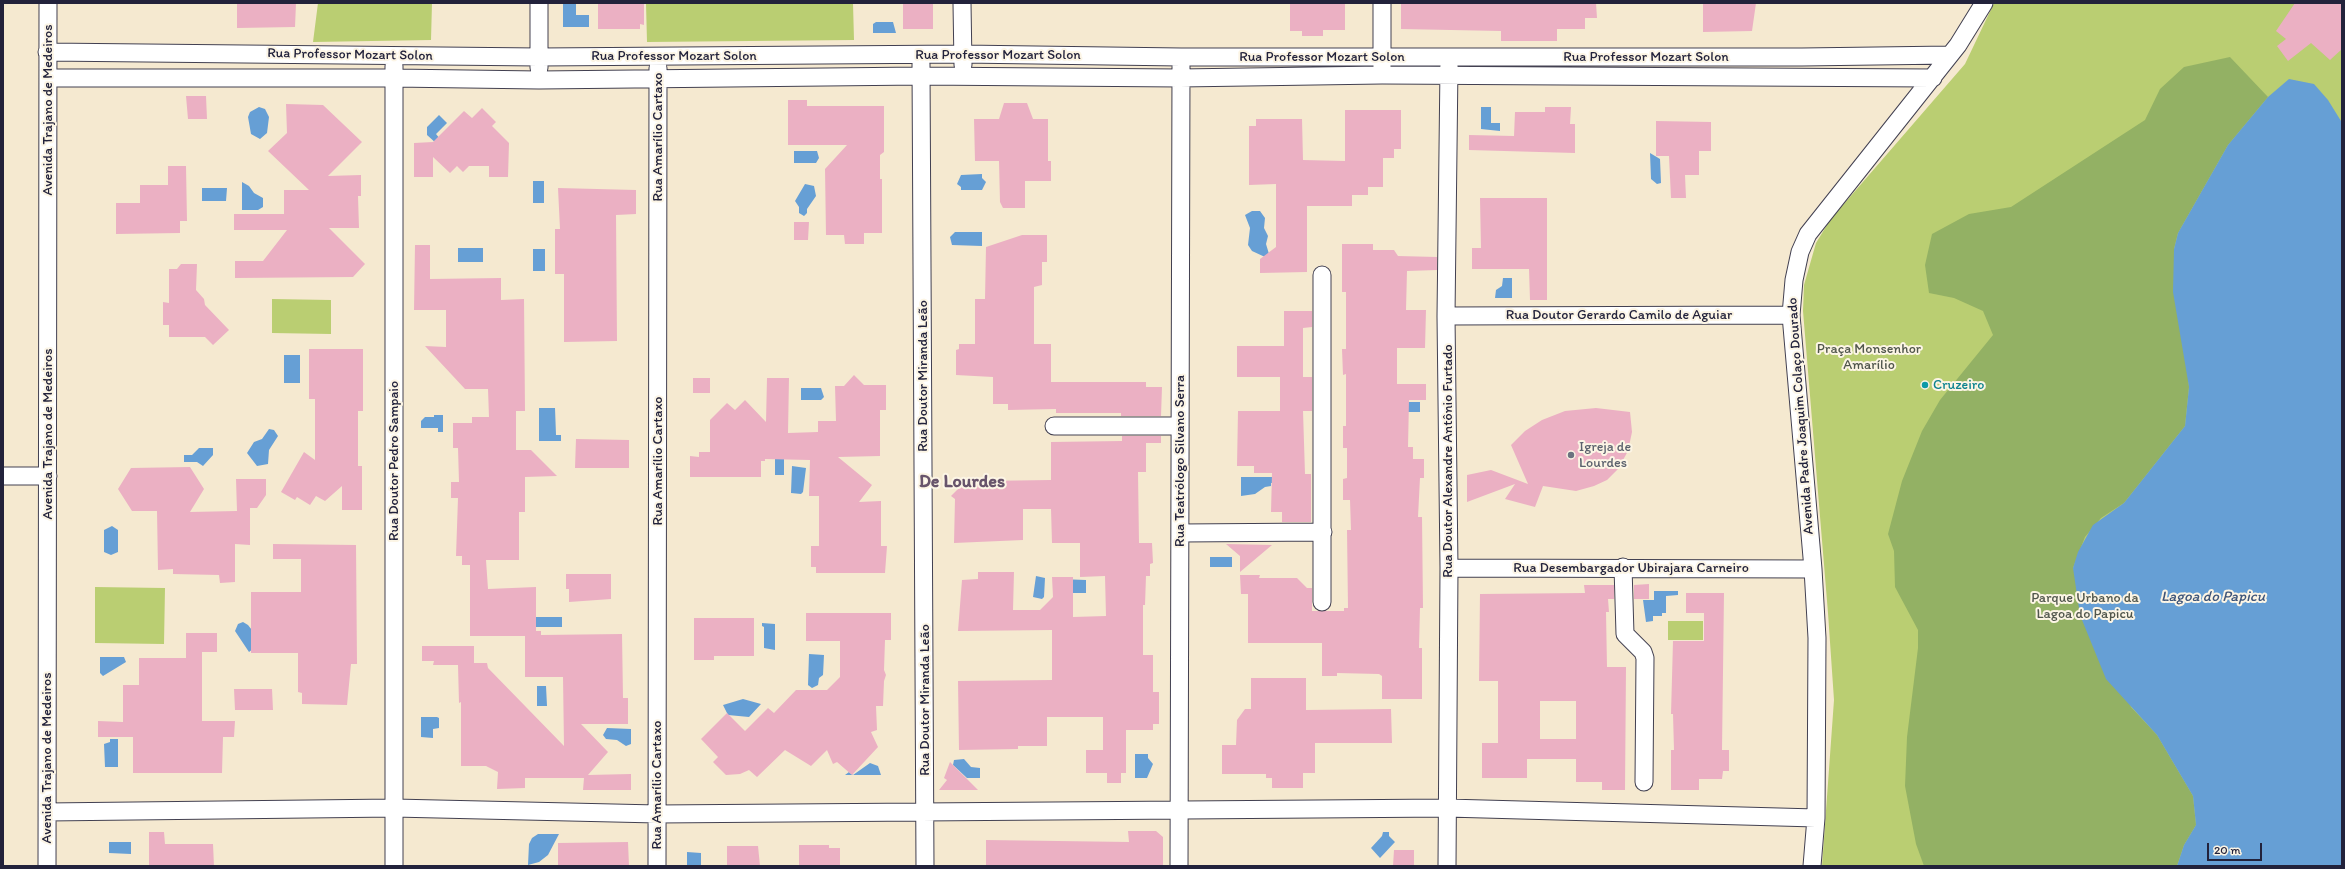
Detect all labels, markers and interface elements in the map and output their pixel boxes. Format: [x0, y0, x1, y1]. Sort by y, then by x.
street label: Avenida Trajano de Medeiros [40, 24, 56, 196]
street label: Rua Professor Mozart Solon [267, 45, 433, 65]
street label: Rua Professor Mozart Solon [915, 47, 1081, 63]
street label: Rua Professor Mozart Solon [591, 48, 757, 64]
street label: Rua Professor Mozart Solon [1239, 49, 1405, 65]
street label: Rua Professor Mozart Solon [1563, 49, 1729, 65]
street label: Rua Amarílio Cartaxo [650, 73, 666, 201]
street label: Avenida Padre Joaquim Colaço Dourado [1784, 297, 1818, 535]
street label: Rua Doutor Miranda Leão [915, 300, 931, 452]
street label: Rua Doutor Gerardo Camilo de Aguiar [1506, 307, 1732, 323]
park label: Praça Monsenhor Amarílio [1817, 341, 1921, 374]
street label: Rua Doutor Alexandre Antônio Furtado [1440, 344, 1456, 578]
street label: Avenida Trajano de Medeiros [40, 348, 56, 520]
street label: Rua Teatrólogo Silvano Serra [1172, 375, 1188, 547]
place label: Cruzeiro [1933, 377, 1984, 393]
marker: Cruzeiro [1920, 380, 1930, 390]
street label: Rua Doutor Pedro Sampaio [386, 381, 402, 541]
street label: Rua Amarílio Cartaxo [650, 397, 666, 525]
place label: Igreja de Lourdes [1579, 439, 1631, 472]
marker: Igreja de Lourdes [1566, 450, 1576, 460]
district label: De Lourdes [919, 471, 1005, 493]
street label: Rua Desembargador Ubirajara Carneiro [1513, 560, 1749, 576]
water label: Lagoa do Papicu [2161, 588, 2265, 606]
park label: Parque Urbano da Lagoa do Papicu [2031, 590, 2139, 622]
street label: Rua Doutor Miranda Leão [917, 624, 933, 776]
street label: Avenida Trajano de Medeiros [39, 672, 55, 844]
street label: Rua Amarílio Cartaxo [649, 721, 665, 849]
scale bar [2209, 835, 2264, 861]
text: 20 m [2214, 843, 2241, 857]

